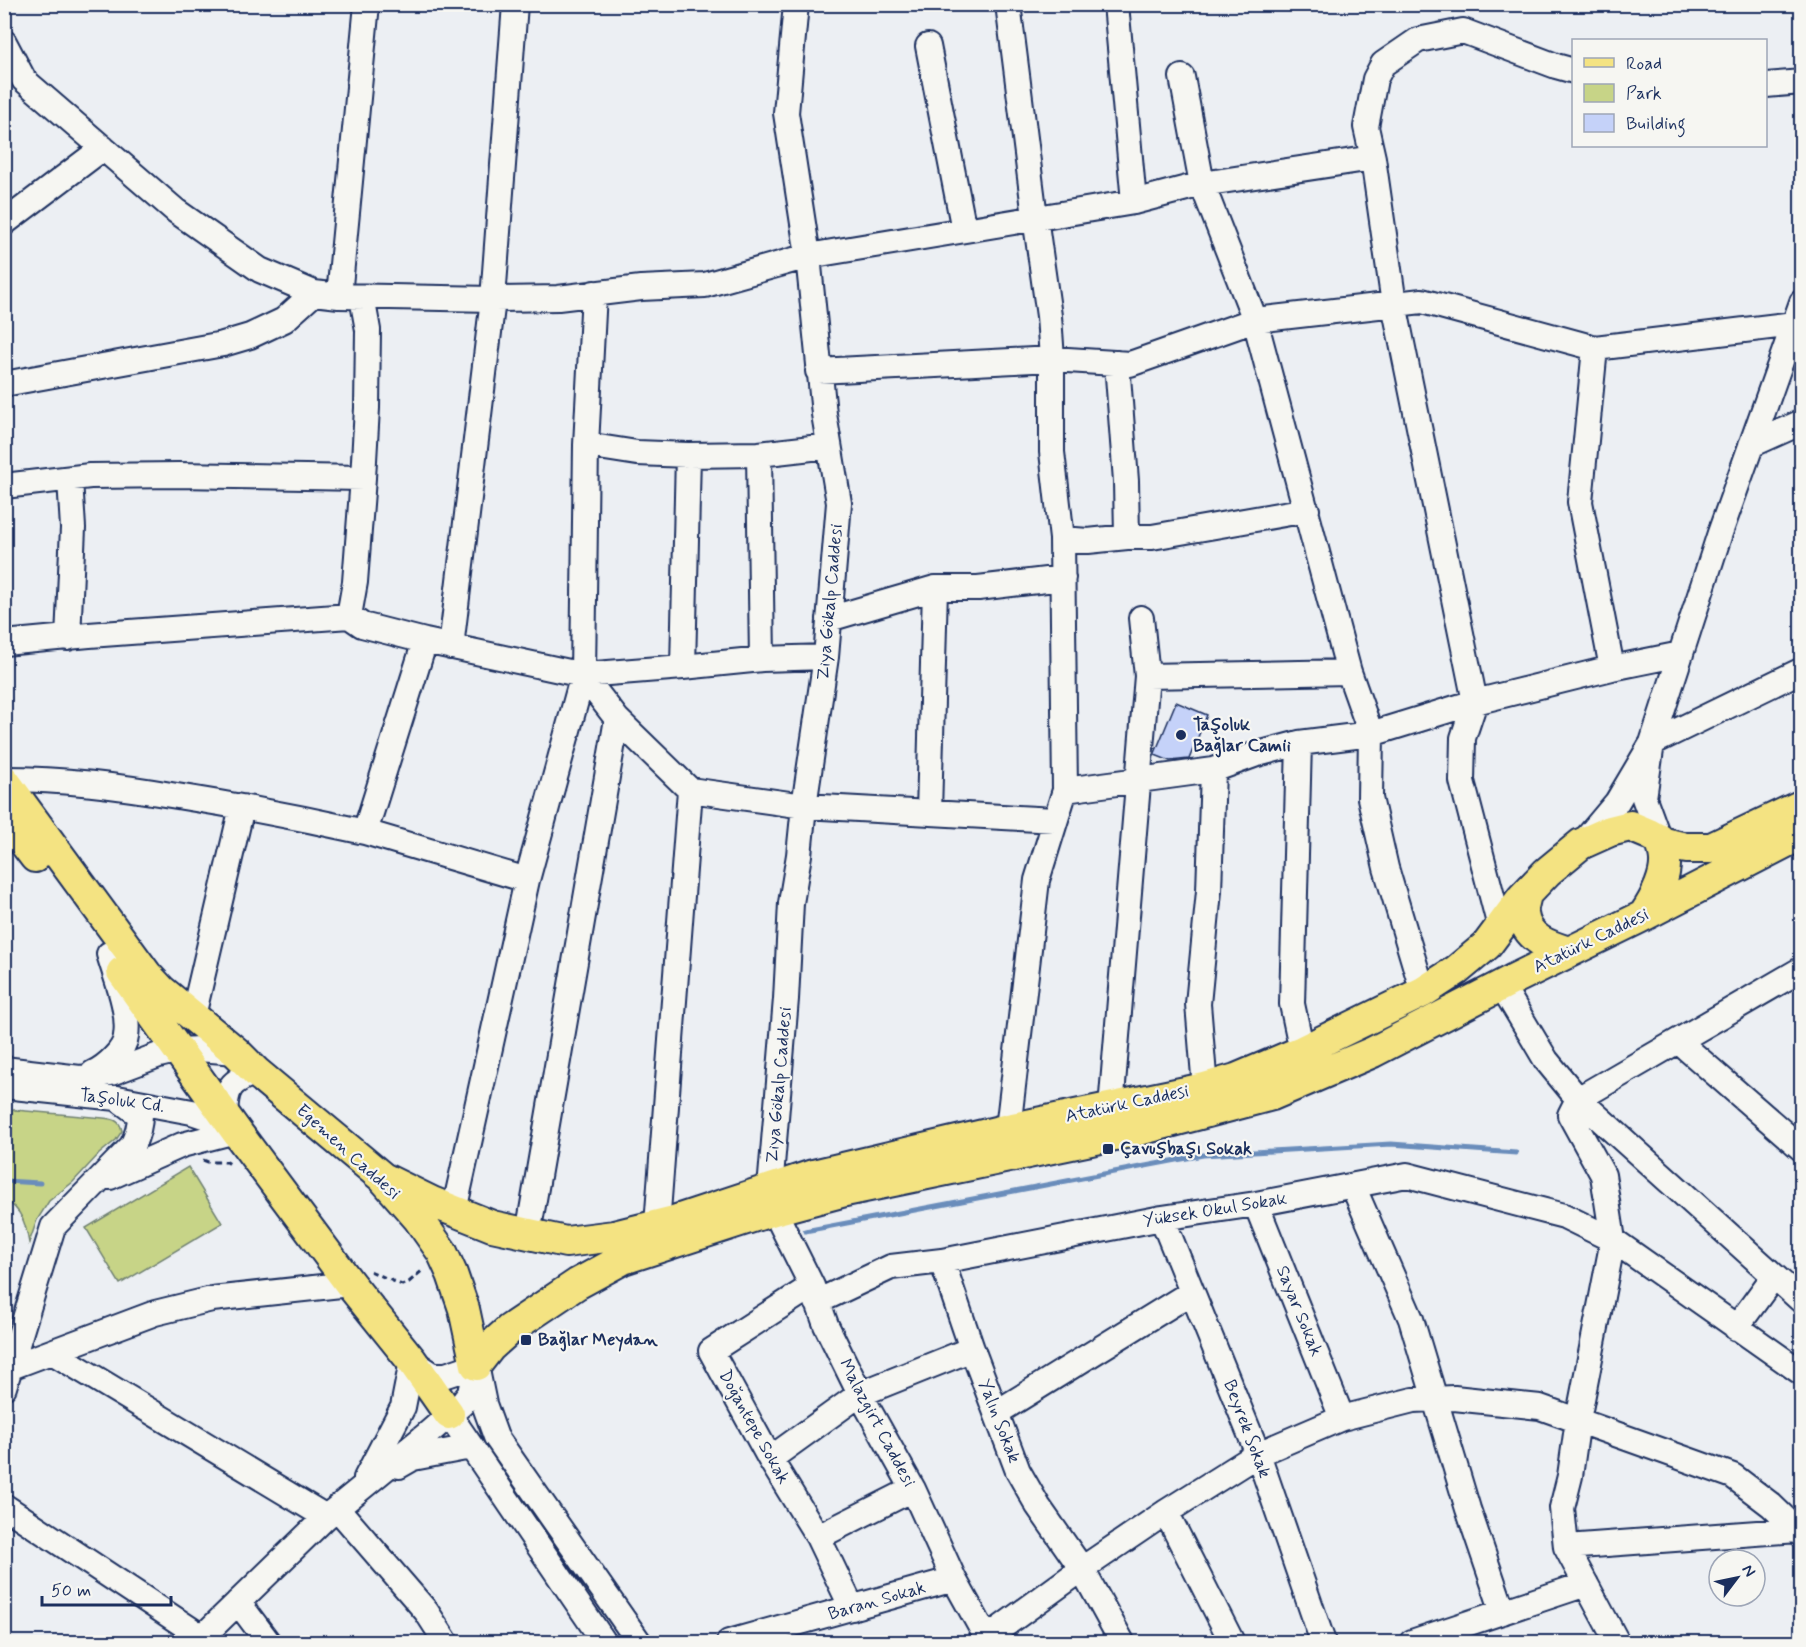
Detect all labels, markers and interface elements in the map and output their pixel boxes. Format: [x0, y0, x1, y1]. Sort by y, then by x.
legend [1572, 39, 1767, 147]
text: Road [1626, 52, 1662, 76]
text: Park [1626, 82, 1662, 106]
text: Building [1626, 112, 1686, 138]
street label: Ziya Gökalp Caddesi [811, 523, 849, 681]
place label: Taşoluk Bağlar Camii [1193, 713, 1291, 758]
marker: Taşoluk Bağlar Camii [1174, 728, 1188, 742]
street label: Atatürk Caddesi [1529, 903, 1653, 979]
street label: Ziya Gökalp Caddesi [760, 1006, 798, 1164]
street label: Atatürk Caddesi [1063, 1079, 1191, 1129]
street label: Taşoluk Cd. [78, 1083, 166, 1119]
street label: Egemen Caddesi [291, 1099, 405, 1205]
place label: Çavuşbaşı Sokak [1120, 1137, 1252, 1161]
marker: Çavuşbaşı Sokak [1101, 1142, 1115, 1156]
street label: Yüksek Okul Sokak [1141, 1187, 1289, 1233]
street label: Sayar Sokak [1270, 1262, 1328, 1360]
place label: Bağlar Meydan [538, 1328, 659, 1352]
marker: Bağlar Meydan [519, 1333, 533, 1347]
street label: Malazgirt Caddesi [833, 1355, 921, 1491]
street label: Doğantepe Sokak [713, 1366, 795, 1488]
street label: Yalın Sokak [972, 1376, 1026, 1466]
street label: Beyrek Sokak [1217, 1376, 1277, 1482]
north arrow [1707, 1548, 1767, 1608]
text: N [1737, 1561, 1760, 1581]
scale bar [42, 1569, 171, 1607]
street label: Baran Sokak [825, 1576, 929, 1626]
text: 50 m [51, 1579, 91, 1603]

